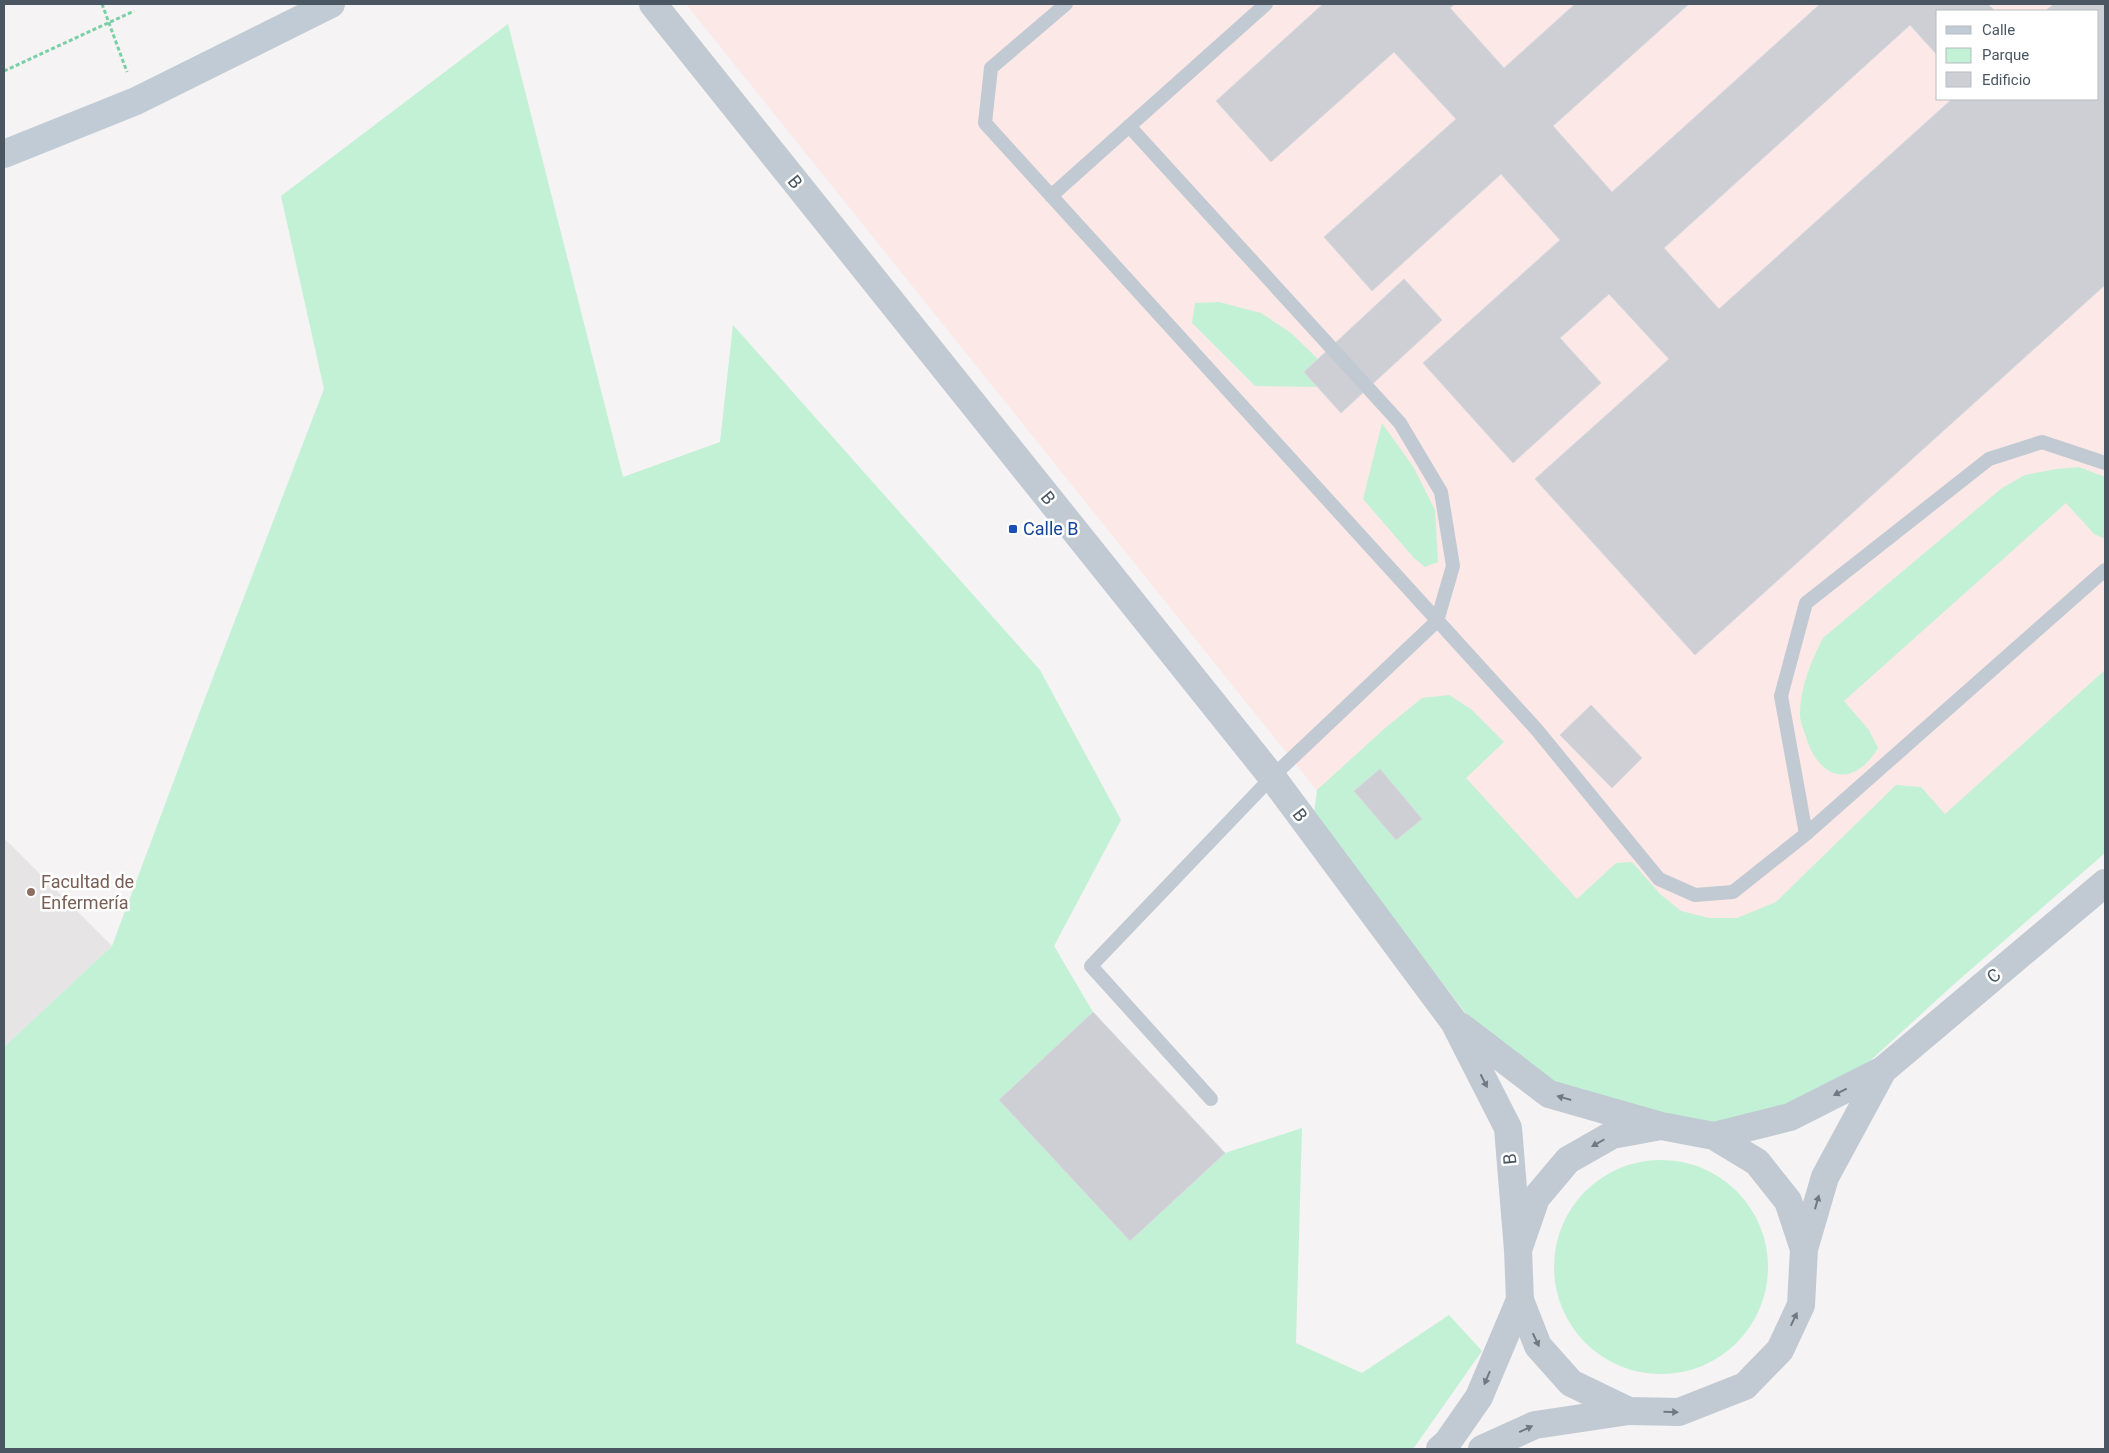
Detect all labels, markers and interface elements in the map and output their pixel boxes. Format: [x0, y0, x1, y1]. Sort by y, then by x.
legend [1936, 10, 2099, 100]
text: Calle [1982, 21, 2015, 39]
text: Parque [1982, 46, 2029, 64]
text: Edificio [1982, 71, 2031, 89]
street label: B [784, 171, 807, 193]
street label: B [1037, 487, 1060, 509]
place label: Calle B [1023, 518, 1079, 539]
marker: Calle B [1007, 523, 1019, 535]
street label: B [1289, 804, 1312, 825]
place label: Facultad de Enfermería [41, 871, 134, 913]
marker: Facultad de Enfermería [25, 886, 37, 898]
street label: C [1982, 964, 2005, 987]
one-way arrow [1480, 1074, 1488, 1088]
one-way arrow [1832, 1088, 1847, 1096]
one-way arrow [1556, 1094, 1571, 1102]
one-way arrow [1591, 1138, 1604, 1147]
street label: B [1499, 1153, 1520, 1166]
one-way arrow [1814, 1195, 1822, 1210]
one-way arrow [1790, 1312, 1798, 1326]
one-way arrow [1532, 1333, 1540, 1347]
one-way arrow [1483, 1370, 1491, 1385]
one-way arrow [1664, 1408, 1680, 1416]
one-way arrow [1519, 1425, 1533, 1433]

